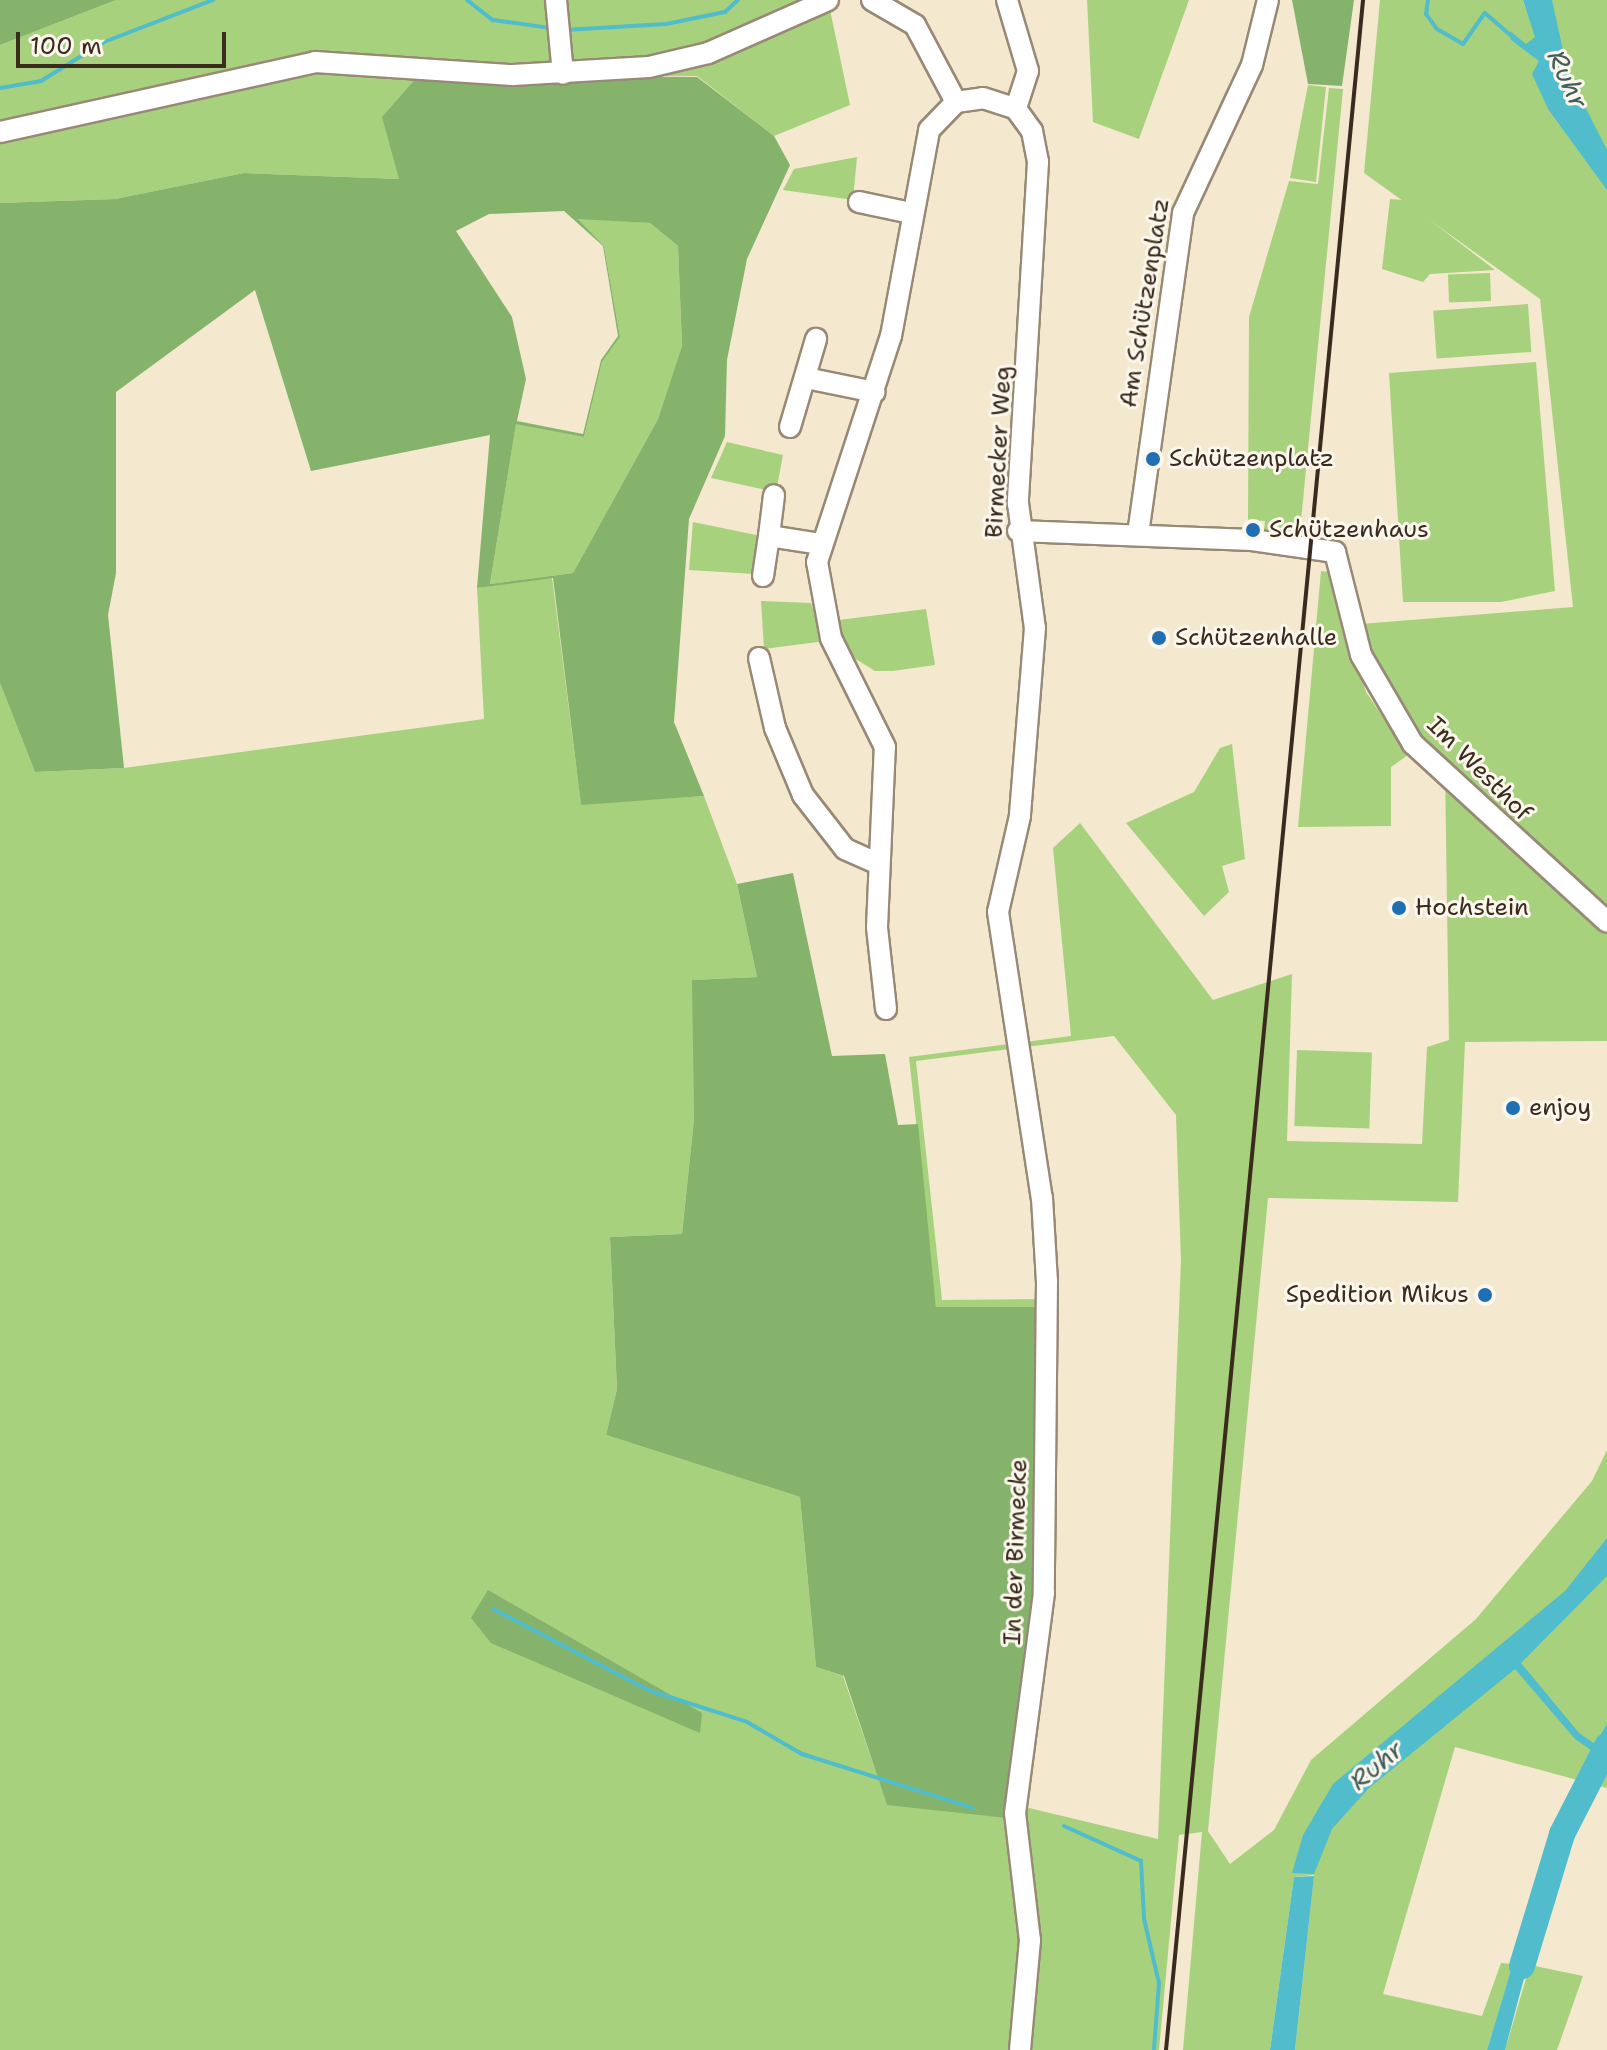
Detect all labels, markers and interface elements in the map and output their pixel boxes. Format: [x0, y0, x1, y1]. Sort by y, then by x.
scale bar [20, 16, 230, 66]
text: 100 m [30, 30, 102, 62]
water label: Ruhr [1541, 45, 1595, 113]
street label: Am Schützenplatz [1114, 196, 1176, 410]
street label: Birmecker Weg [980, 365, 1018, 539]
place label: Schützenplatz [1169, 445, 1334, 473]
marker: Schützenplatz [1144, 450, 1162, 468]
place label: Schützenhaus [1269, 516, 1429, 544]
marker: Schützenhaus [1244, 521, 1262, 539]
place label: Schützenhalle [1175, 624, 1337, 652]
marker: Schützenhalle [1150, 629, 1168, 647]
street label: Im Westhof [1421, 711, 1537, 827]
place label: Hochstein [1415, 894, 1529, 922]
marker: Hochstein [1390, 899, 1408, 917]
place label: enjoy [1529, 1094, 1591, 1122]
marker: enjoy [1504, 1099, 1522, 1117]
place label: Spedition Mikus [1286, 1281, 1469, 1309]
marker: Spedition Mikus [1476, 1286, 1494, 1304]
street label: In der Birmecke [998, 1458, 1034, 1646]
water label: Ruhr [1343, 1734, 1409, 1796]

